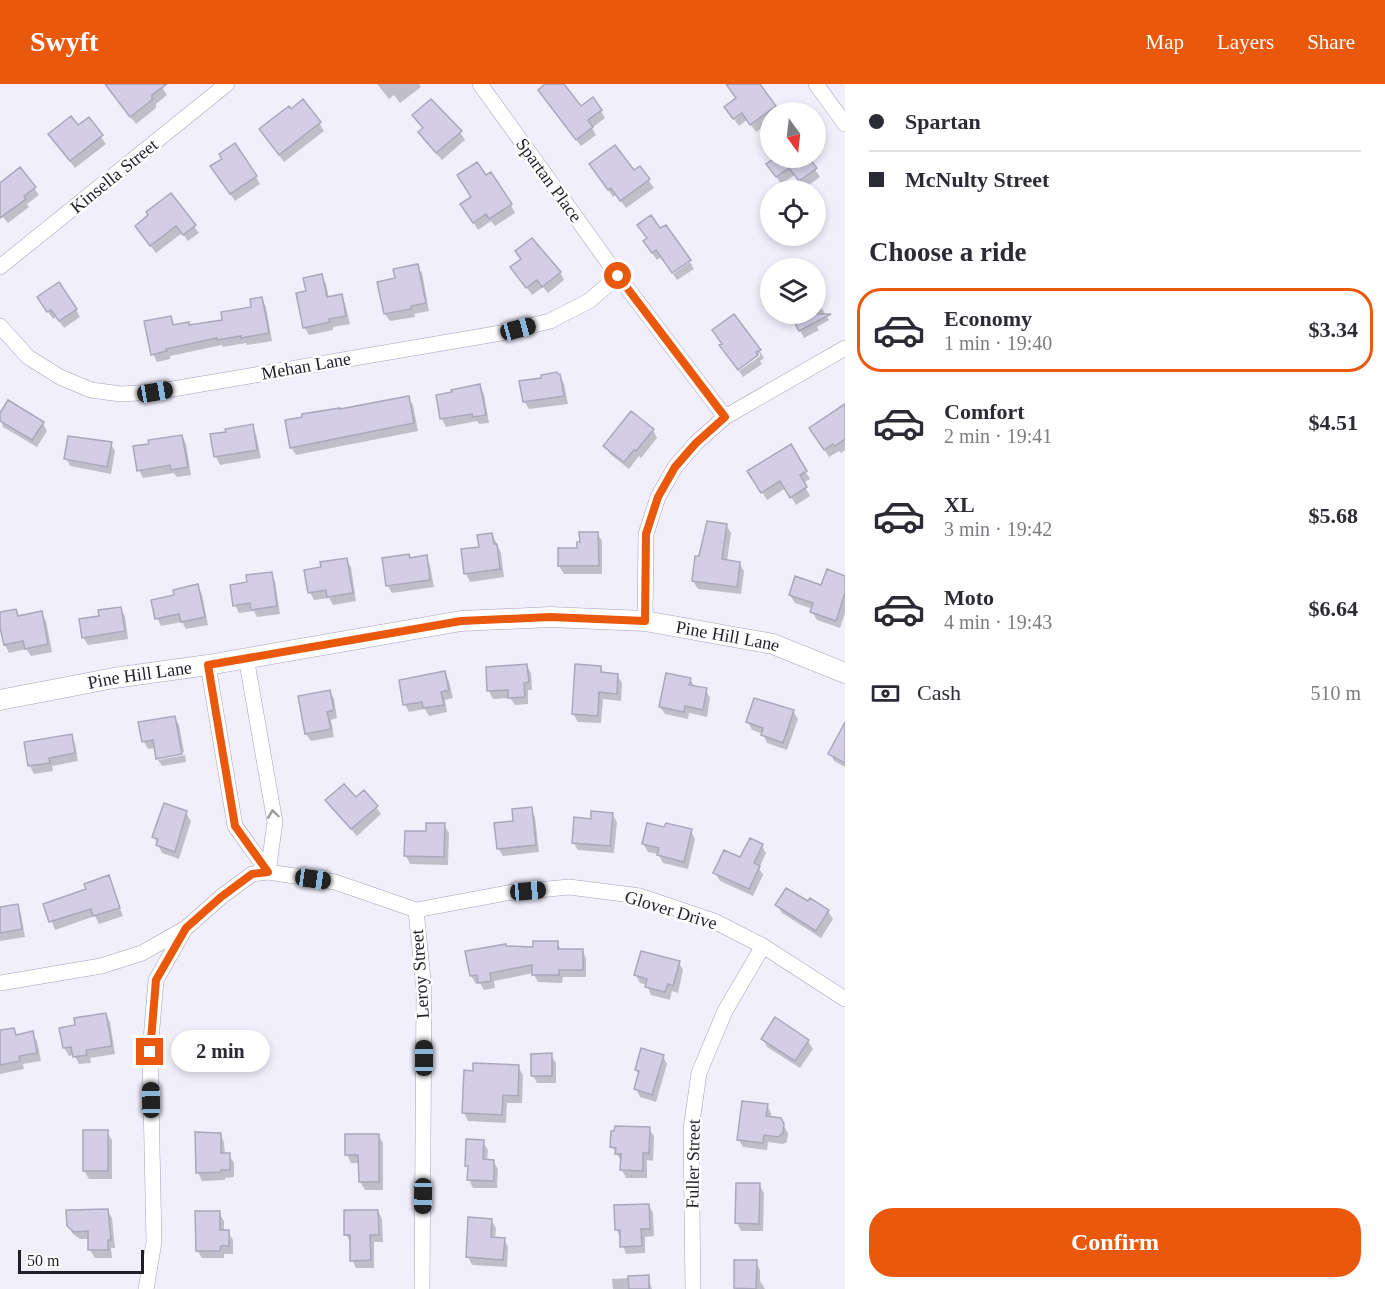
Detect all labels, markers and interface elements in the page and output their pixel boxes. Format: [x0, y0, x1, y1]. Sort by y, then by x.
text: Swyft [30, 26, 98, 57]
text: Map [1146, 30, 1184, 54]
text: Layers [1217, 30, 1274, 54]
text: Share [1307, 30, 1355, 54]
north arrow [760, 102, 826, 168]
map controls [760, 102, 826, 324]
text: Spartan [905, 109, 981, 134]
street label: Spartan Place [512, 134, 586, 226]
street label: Kinsella Street [66, 135, 162, 217]
text: McNulty Street [905, 167, 1049, 192]
button: locate [760, 180, 826, 246]
text: Choose a ride [869, 237, 1027, 267]
button: layers [760, 258, 826, 324]
route start [604, 262, 631, 289]
icon: car [872, 303, 926, 357]
text: Economy [944, 306, 1032, 331]
car [498, 316, 538, 342]
text: $3.34 [1309, 317, 1358, 342]
text: 1 min · 19:40 [944, 332, 1052, 354]
street label: Mehan Lane [260, 348, 352, 384]
car [136, 380, 174, 404]
icon: car [872, 396, 926, 450]
text: Comfort [944, 399, 1025, 424]
text: $4.51 [1309, 410, 1358, 435]
text: 2 min · 19:41 [944, 425, 1052, 447]
icon: car [872, 489, 926, 543]
text: XL [944, 492, 975, 517]
text: $5.68 [1309, 503, 1358, 528]
text: 3 min · 19:42 [944, 518, 1052, 540]
icon: car [872, 582, 926, 636]
text: Moto [944, 585, 994, 610]
text: $6.64 [1309, 596, 1358, 621]
text: 4 min · 19:43 [944, 611, 1052, 633]
street label: Pine Hill Lane [674, 617, 783, 656]
street label: Pine Hill Lane [86, 657, 193, 693]
icon: cash [869, 677, 902, 710]
text: Cash [917, 680, 961, 705]
text: 510 m [1310, 682, 1361, 704]
one-way arrow [267, 809, 279, 818]
car [294, 868, 332, 890]
car [509, 880, 547, 902]
street label: Glover Drive [622, 886, 720, 934]
street label: Leroy Street [407, 929, 433, 1019]
callout: 2 min [171, 1031, 270, 1073]
route end [136, 1038, 163, 1065]
text: 2 min [196, 1040, 245, 1062]
car [415, 1040, 433, 1076]
car [142, 1082, 160, 1118]
street label: Fuller Street [682, 1119, 704, 1209]
car [414, 1178, 432, 1214]
button: Confirm [869, 1208, 1361, 1277]
scale bar [18, 1247, 144, 1274]
text: 50 m [27, 1252, 59, 1269]

